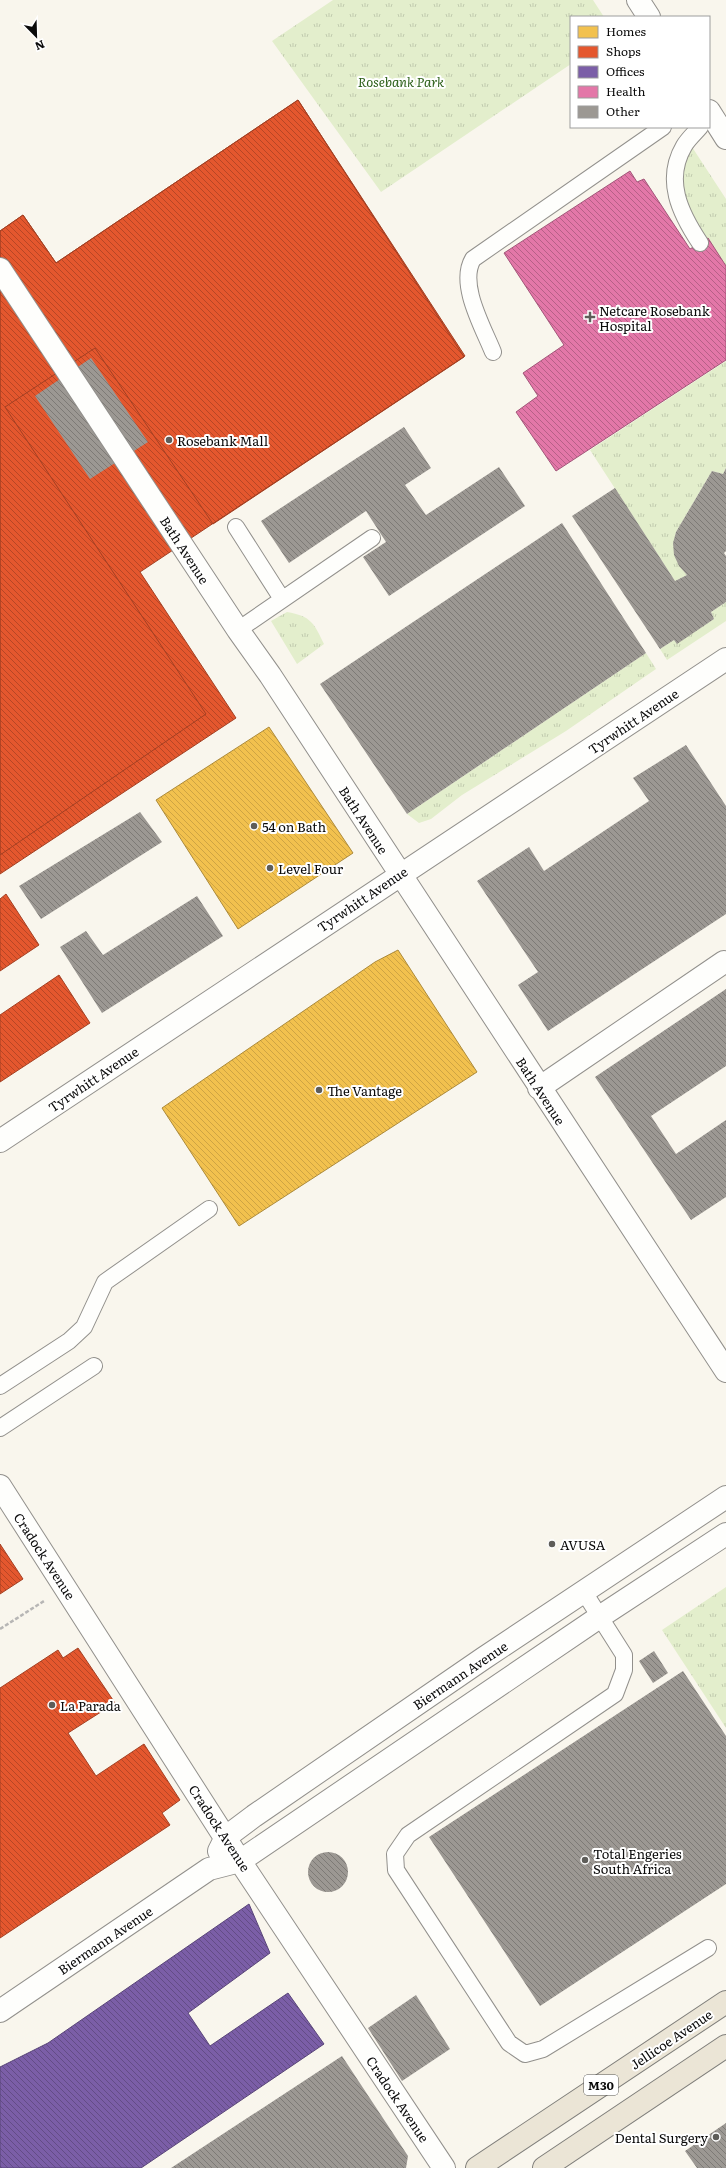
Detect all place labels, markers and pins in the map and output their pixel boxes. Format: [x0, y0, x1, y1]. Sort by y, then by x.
place label: Netcare Rosebank Hospital [599, 301, 711, 335]
marker: Netcare Rosebank Hospital [584, 311, 596, 323]
place label: Rosebank Mall [177, 431, 269, 450]
marker: Rosebank Mall [164, 435, 174, 445]
place label: 54 on Bath [262, 817, 327, 836]
marker: 54 on Bath [249, 821, 259, 831]
place label: Level Four [278, 859, 344, 878]
marker: Level Four [265, 863, 275, 873]
place label: The Vantage [327, 1081, 402, 1100]
marker: The Vantage [314, 1085, 324, 1095]
place label: AVUSA [560, 1535, 606, 1554]
marker: AVUSA [547, 1539, 557, 1549]
place label: La Parada [60, 1696, 121, 1715]
marker: La Parada [47, 1700, 57, 1710]
place label: Total Engeries South Africa [593, 1844, 682, 1878]
marker: Total Engeries South Africa [580, 1855, 590, 1865]
place label: Dental Surgery [615, 2128, 709, 2147]
marker: Dental Surgery [711, 2132, 721, 2142]

